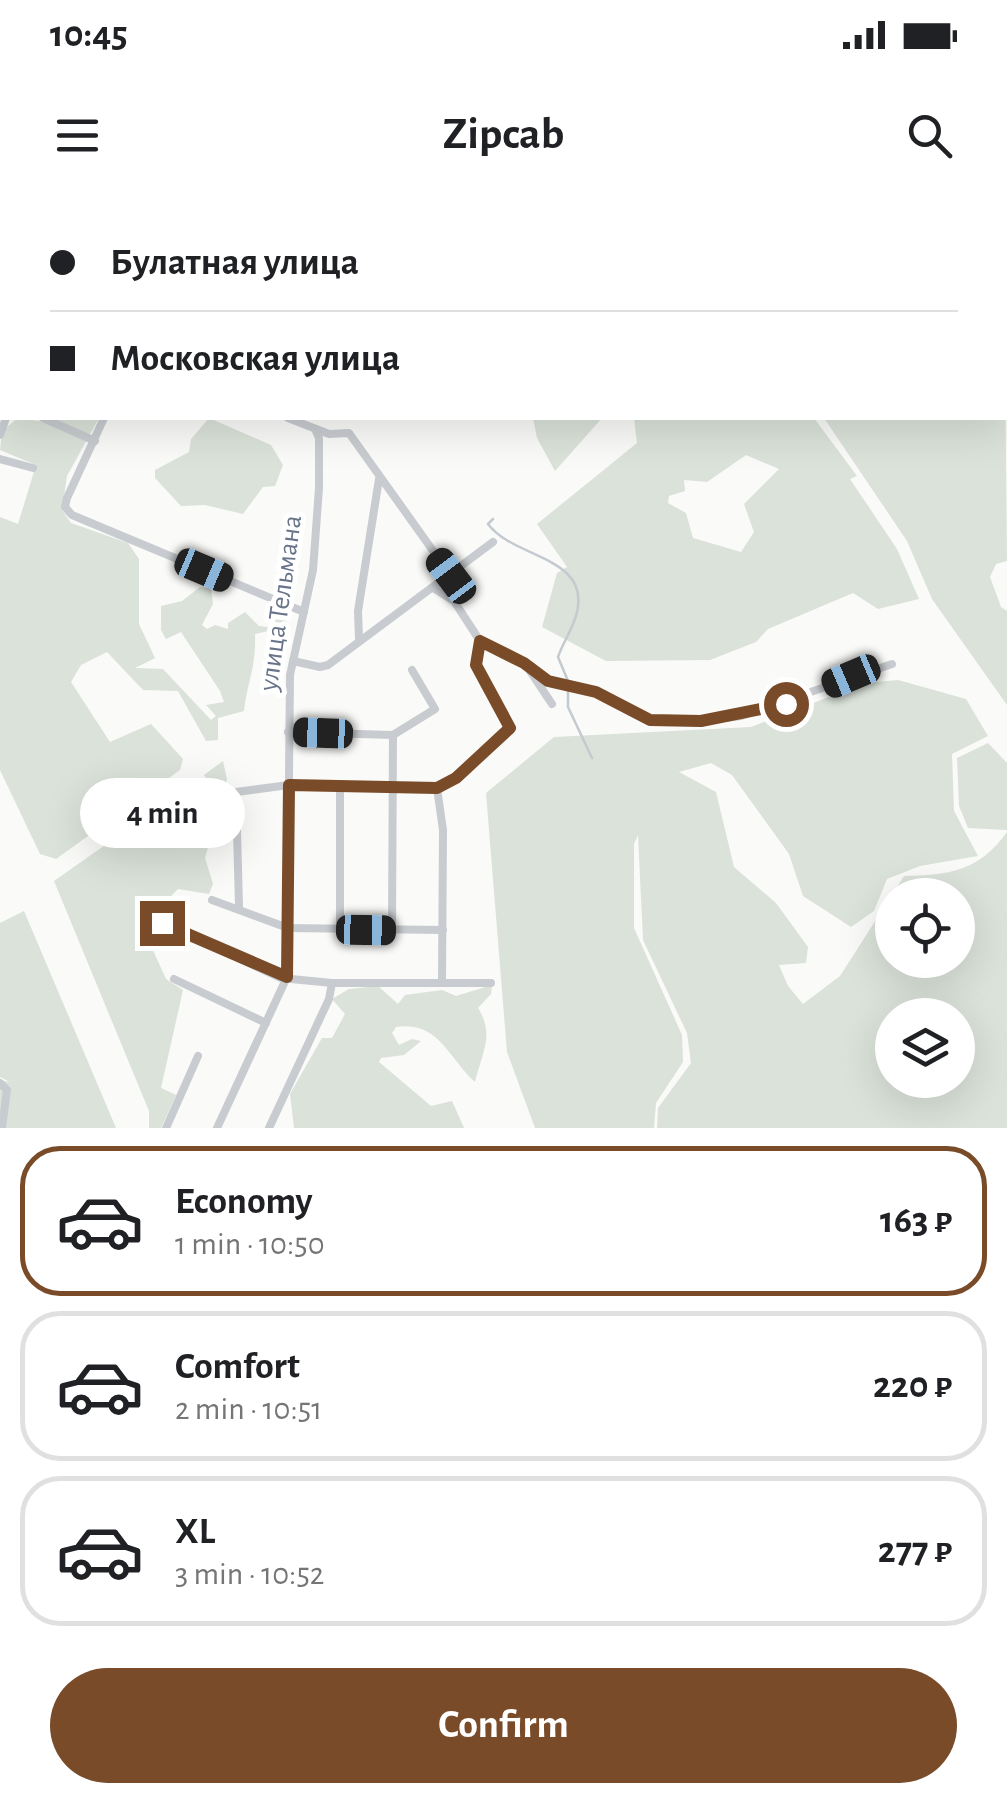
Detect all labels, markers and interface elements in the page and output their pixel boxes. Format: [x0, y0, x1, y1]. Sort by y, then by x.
text: 10:45 [50, 16, 128, 54]
icon: menu [50, 108, 105, 163]
icon: search [902, 108, 957, 163]
text: Zipcab [443, 112, 564, 157]
text: Булатная улица [110, 244, 359, 282]
text: Московская улица [110, 340, 400, 378]
street label: улица Тельмана [255, 513, 307, 694]
car [421, 543, 481, 609]
car [171, 544, 237, 596]
car [818, 650, 884, 702]
route start [764, 682, 809, 727]
car [292, 717, 354, 749]
callout: 4 min [80, 778, 244, 848]
text: 4 min [126, 797, 199, 829]
map controls [875, 878, 975, 1098]
button: locate [875, 878, 975, 978]
route end [140, 901, 185, 946]
car [336, 914, 396, 946]
button: layers [875, 998, 975, 1098]
icon: car [55, 1176, 145, 1266]
text: Economy [175, 1183, 313, 1221]
text: 163 ₽ [880, 1202, 952, 1240]
text: 1 min · 10:50 [175, 1228, 325, 1260]
icon: car [55, 1341, 145, 1431]
text: Comfort [175, 1348, 300, 1386]
text: 220 ₽ [873, 1367, 952, 1405]
text: 2 min · 10:51 [175, 1393, 322, 1425]
icon: car [55, 1506, 145, 1596]
text: XL [175, 1513, 215, 1551]
text: 277 ₽ [878, 1532, 952, 1570]
text: 3 min · 10:52 [175, 1558, 324, 1590]
button: Confirm [50, 1668, 957, 1783]

